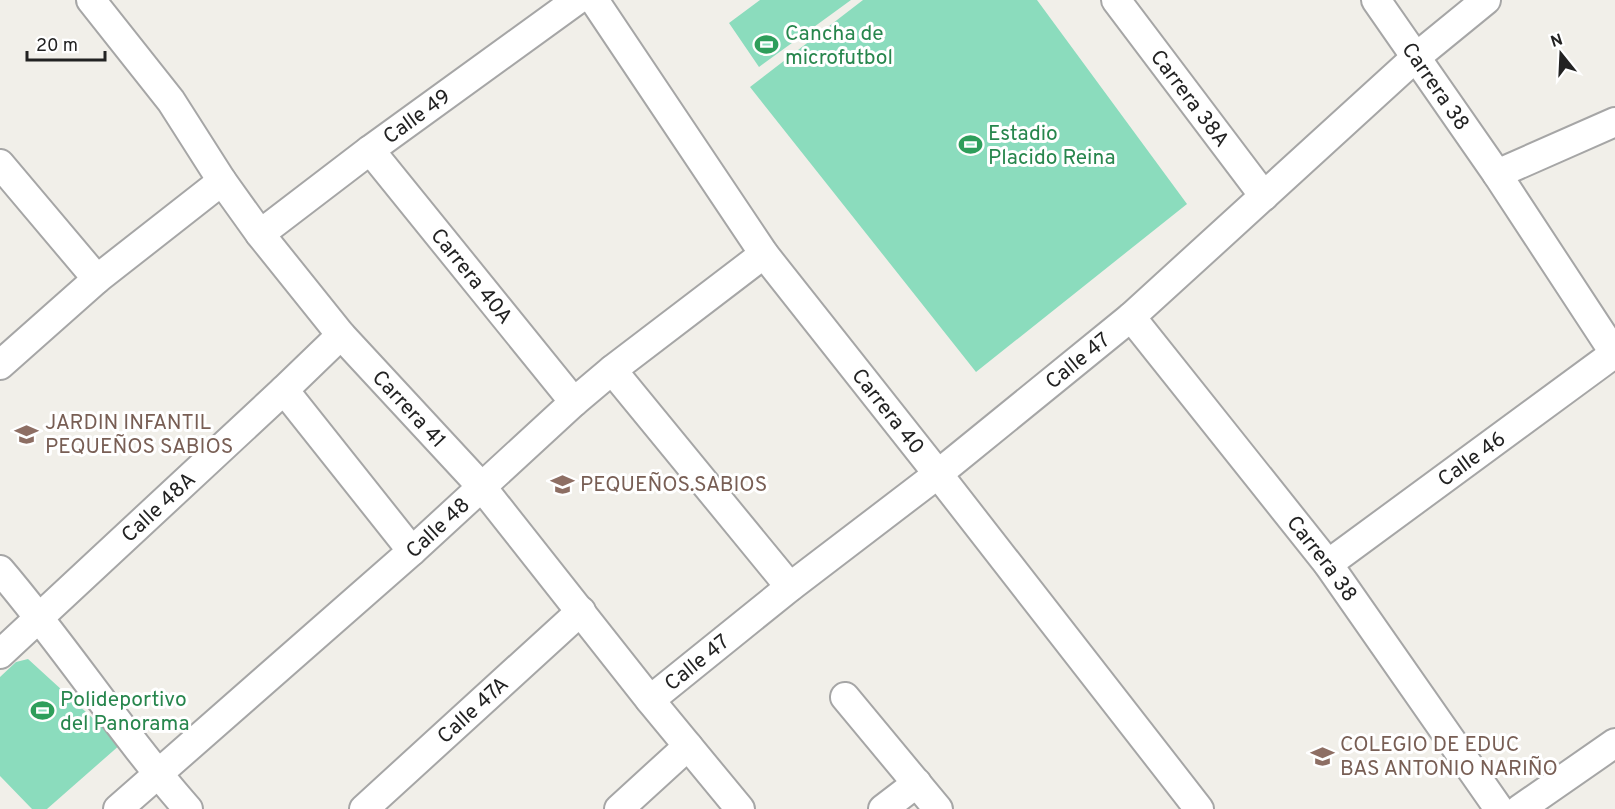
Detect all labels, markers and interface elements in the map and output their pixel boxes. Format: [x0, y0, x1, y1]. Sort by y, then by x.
place label: Cancha de microfutbol [785, 21, 893, 72]
scale bar [27, 24, 105, 62]
north arrow [1531, 24, 1591, 84]
text: N [1548, 30, 1566, 53]
sports icon: Cancha de microfutbol [754, 32, 780, 58]
text: 20 m [36, 35, 78, 58]
street label: Carrera 38 [1395, 38, 1475, 136]
street label: Carrera 38A [1143, 45, 1234, 153]
street label: Calle 49 [378, 84, 457, 151]
place label: Estadio Placido Reina [988, 121, 1115, 172]
sports icon: Estadio Placido Reina [957, 132, 983, 158]
street label: Carrera 40A [424, 223, 518, 330]
street label: Calle 47 [1041, 327, 1116, 396]
street label: Carrera 40 [845, 364, 929, 461]
street label: Carrera 41 [365, 365, 451, 454]
place label: JARDIN INFANTIL PEQUEÑOS SABIOS [45, 410, 233, 461]
school or university icon: JARDIN INFANTIL PEQUEÑOS SABIOS [14, 421, 40, 447]
street label: Calle 46 [1433, 426, 1512, 494]
street label: Calle 48A [116, 467, 202, 549]
school or university icon: PEQUEÑOS.SABIOS [549, 471, 575, 497]
place label: PEQUEÑOS.SABIOS [580, 472, 767, 499]
street label: Calle 48 [401, 492, 476, 565]
street label: Carrera 38 [1280, 511, 1362, 608]
street label: Calle 47 [660, 629, 736, 698]
street label: Calle 47A [432, 672, 515, 751]
place label: Polideportivo del Panorama [60, 687, 189, 738]
sports icon: Polideportivo del Panorama [29, 698, 55, 724]
place label: COLEGIO DE EDUC BAS ANTONIO NARIÑO [1340, 732, 1558, 783]
school or university icon: COLEGIO DE EDUC BAS ANTONIO NARIÑO [1309, 743, 1335, 769]

